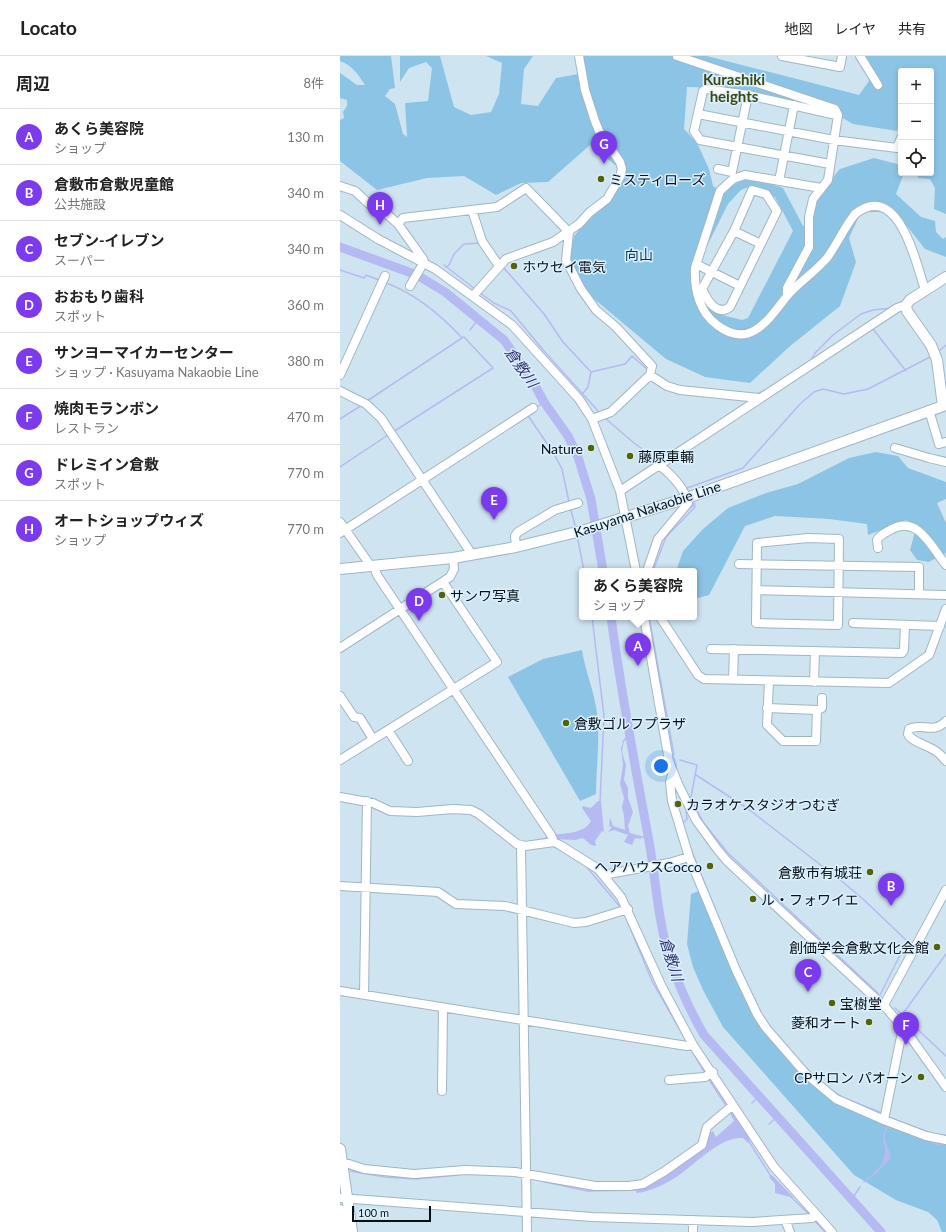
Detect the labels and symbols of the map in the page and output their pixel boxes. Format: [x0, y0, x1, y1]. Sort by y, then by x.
district label: Kurashiki heights [703, 70, 765, 105]
pin: G [591, 131, 617, 164]
place label: ミスティローズ [609, 171, 705, 188]
marker: ミスティローズ [596, 174, 606, 184]
pin: H [367, 192, 393, 225]
park label: 向山 [625, 246, 653, 263]
place label: ホウセイ電気 [522, 258, 606, 275]
marker: ホウセイ電気 [509, 261, 519, 271]
water label: 倉敷川 [502, 343, 543, 392]
place label: Nature [541, 440, 583, 457]
marker: Nature [586, 443, 596, 453]
place label: 藤原車輛 [638, 448, 694, 465]
marker: 藤原車輛 [625, 451, 635, 461]
street label: Kasuyama Nakaobie Line [571, 477, 723, 541]
pin: E [481, 487, 507, 520]
place label: サンワ写真 [450, 587, 520, 604]
pin: D [406, 588, 432, 621]
marker: サンワ写真 [437, 590, 447, 600]
pin: A [625, 633, 651, 666]
place label: 倉敷ゴルフプラザ [574, 715, 686, 732]
marker: 倉敷ゴルフプラザ [561, 718, 571, 728]
your location [651, 756, 671, 776]
place label: カラオケスタジオつむぎ [686, 796, 840, 813]
marker: カラオケスタジオつむぎ [673, 799, 683, 809]
place label: ヘアハウスCocco [594, 858, 702, 875]
marker: ヘアハウスCocco [705, 861, 715, 871]
place label: 倉敷市有城荘 [778, 864, 862, 881]
marker: 倉敷市有城荘 [865, 867, 875, 877]
pin: B [878, 873, 904, 906]
place label: ル・フォワイエ [761, 891, 859, 908]
marker: ル・フォワイエ [748, 894, 758, 904]
water label: 倉敷川 [657, 935, 688, 985]
place label: 創価学会倉敷文化会館 [789, 939, 929, 956]
marker: 創価学会倉敷文化会館 [932, 942, 942, 952]
pin: C [795, 959, 821, 992]
place label: 宝樹堂 [840, 995, 882, 1012]
marker: 宝樹堂 [827, 998, 837, 1008]
pin: F [893, 1012, 919, 1045]
place label: 菱和オート [791, 1014, 861, 1031]
marker: 菱和オート [864, 1017, 874, 1027]
place label: CPサロン パオーン [794, 1069, 913, 1086]
marker: CPサロン パオーン [916, 1072, 926, 1082]
scale bar [352, 1204, 431, 1223]

